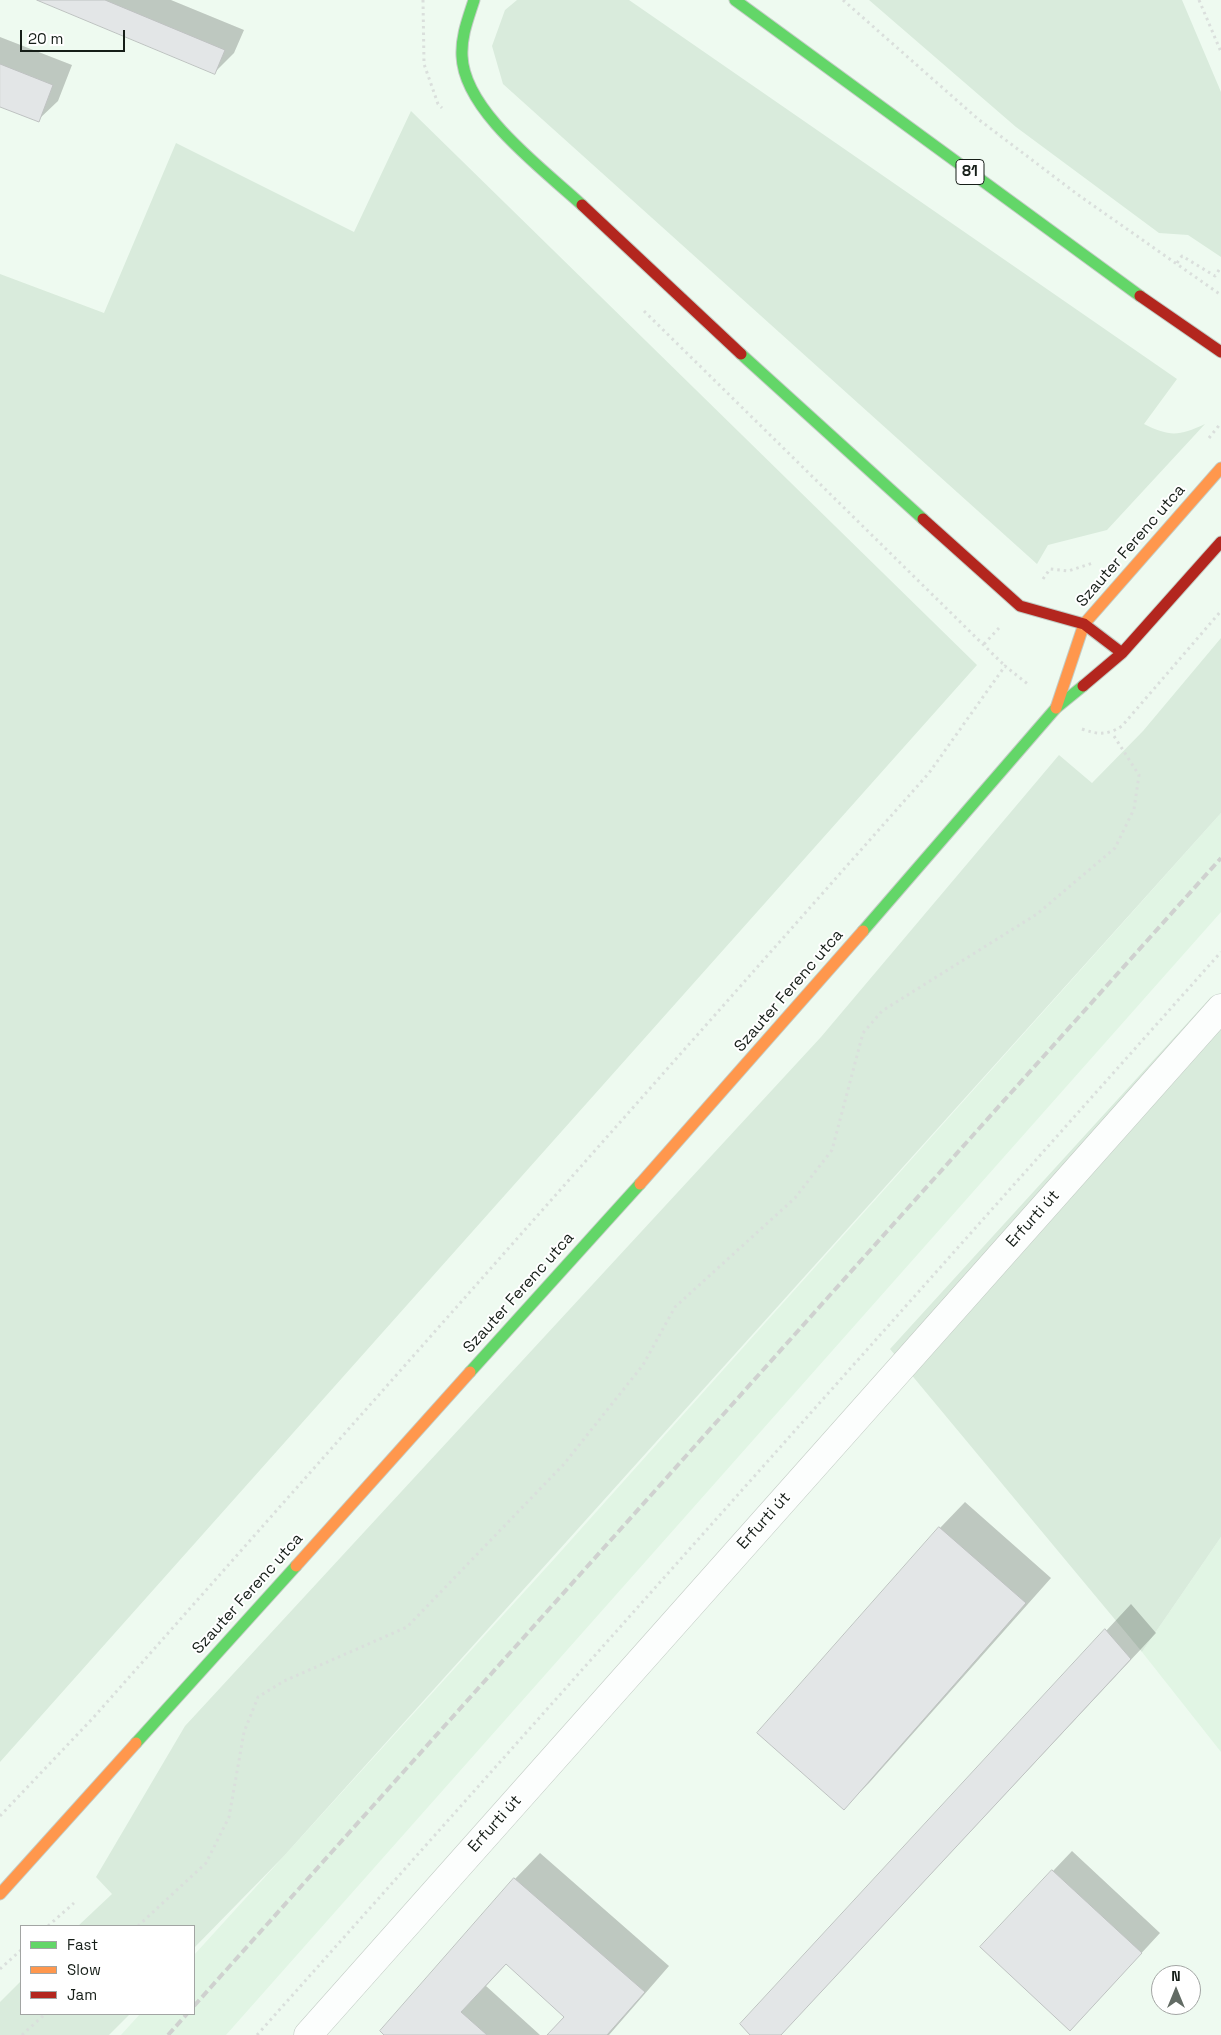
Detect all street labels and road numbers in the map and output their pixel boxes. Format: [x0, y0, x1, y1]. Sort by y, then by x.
road number: 81 [956, 160, 984, 184]
street label: Szauter Ferenc utca [1073, 481, 1189, 611]
street label: Szauter Ferenc utca [731, 926, 847, 1056]
street label: Erfurti út [1002, 1186, 1064, 1252]
street label: Szauter Ferenc utca [460, 1229, 578, 1357]
street label: Erfurti út [733, 1488, 795, 1554]
street label: Szauter Ferenc utca [189, 1530, 307, 1658]
street label: Erfurti út [464, 1791, 526, 1857]

